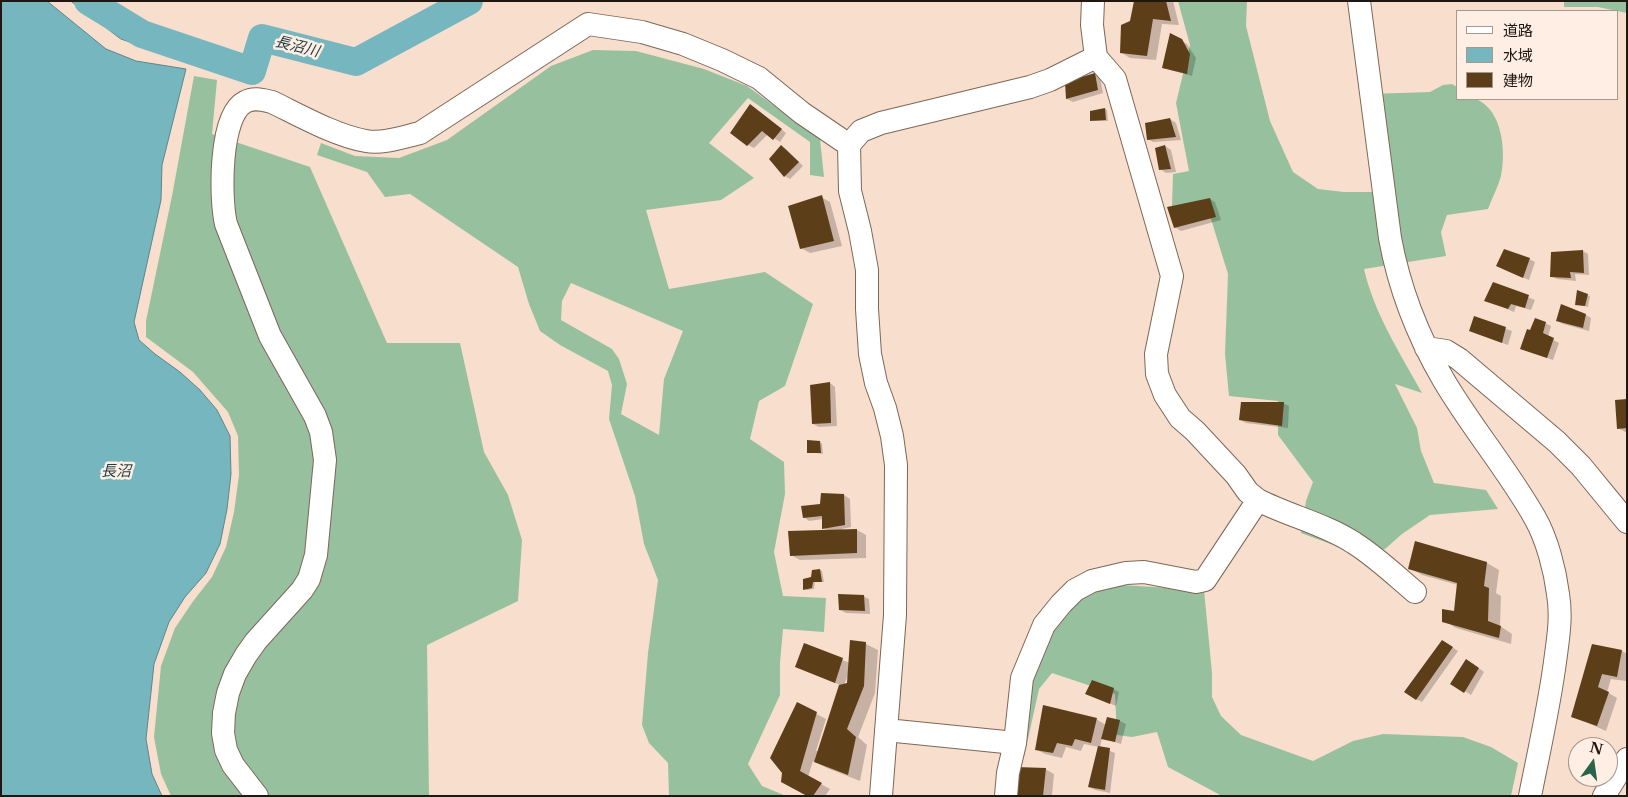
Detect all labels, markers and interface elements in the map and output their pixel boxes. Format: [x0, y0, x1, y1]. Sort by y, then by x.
legend [1456, 10, 1618, 100]
text: 道路 [1503, 21, 1533, 40]
water label: 長沼川 [273, 33, 321, 61]
text: 水域 [1503, 46, 1533, 65]
text: 建物 [1503, 71, 1533, 90]
water label: 長沼 [101, 463, 131, 481]
north arrow [1568, 737, 1618, 787]
text: N [1588, 738, 1605, 759]

